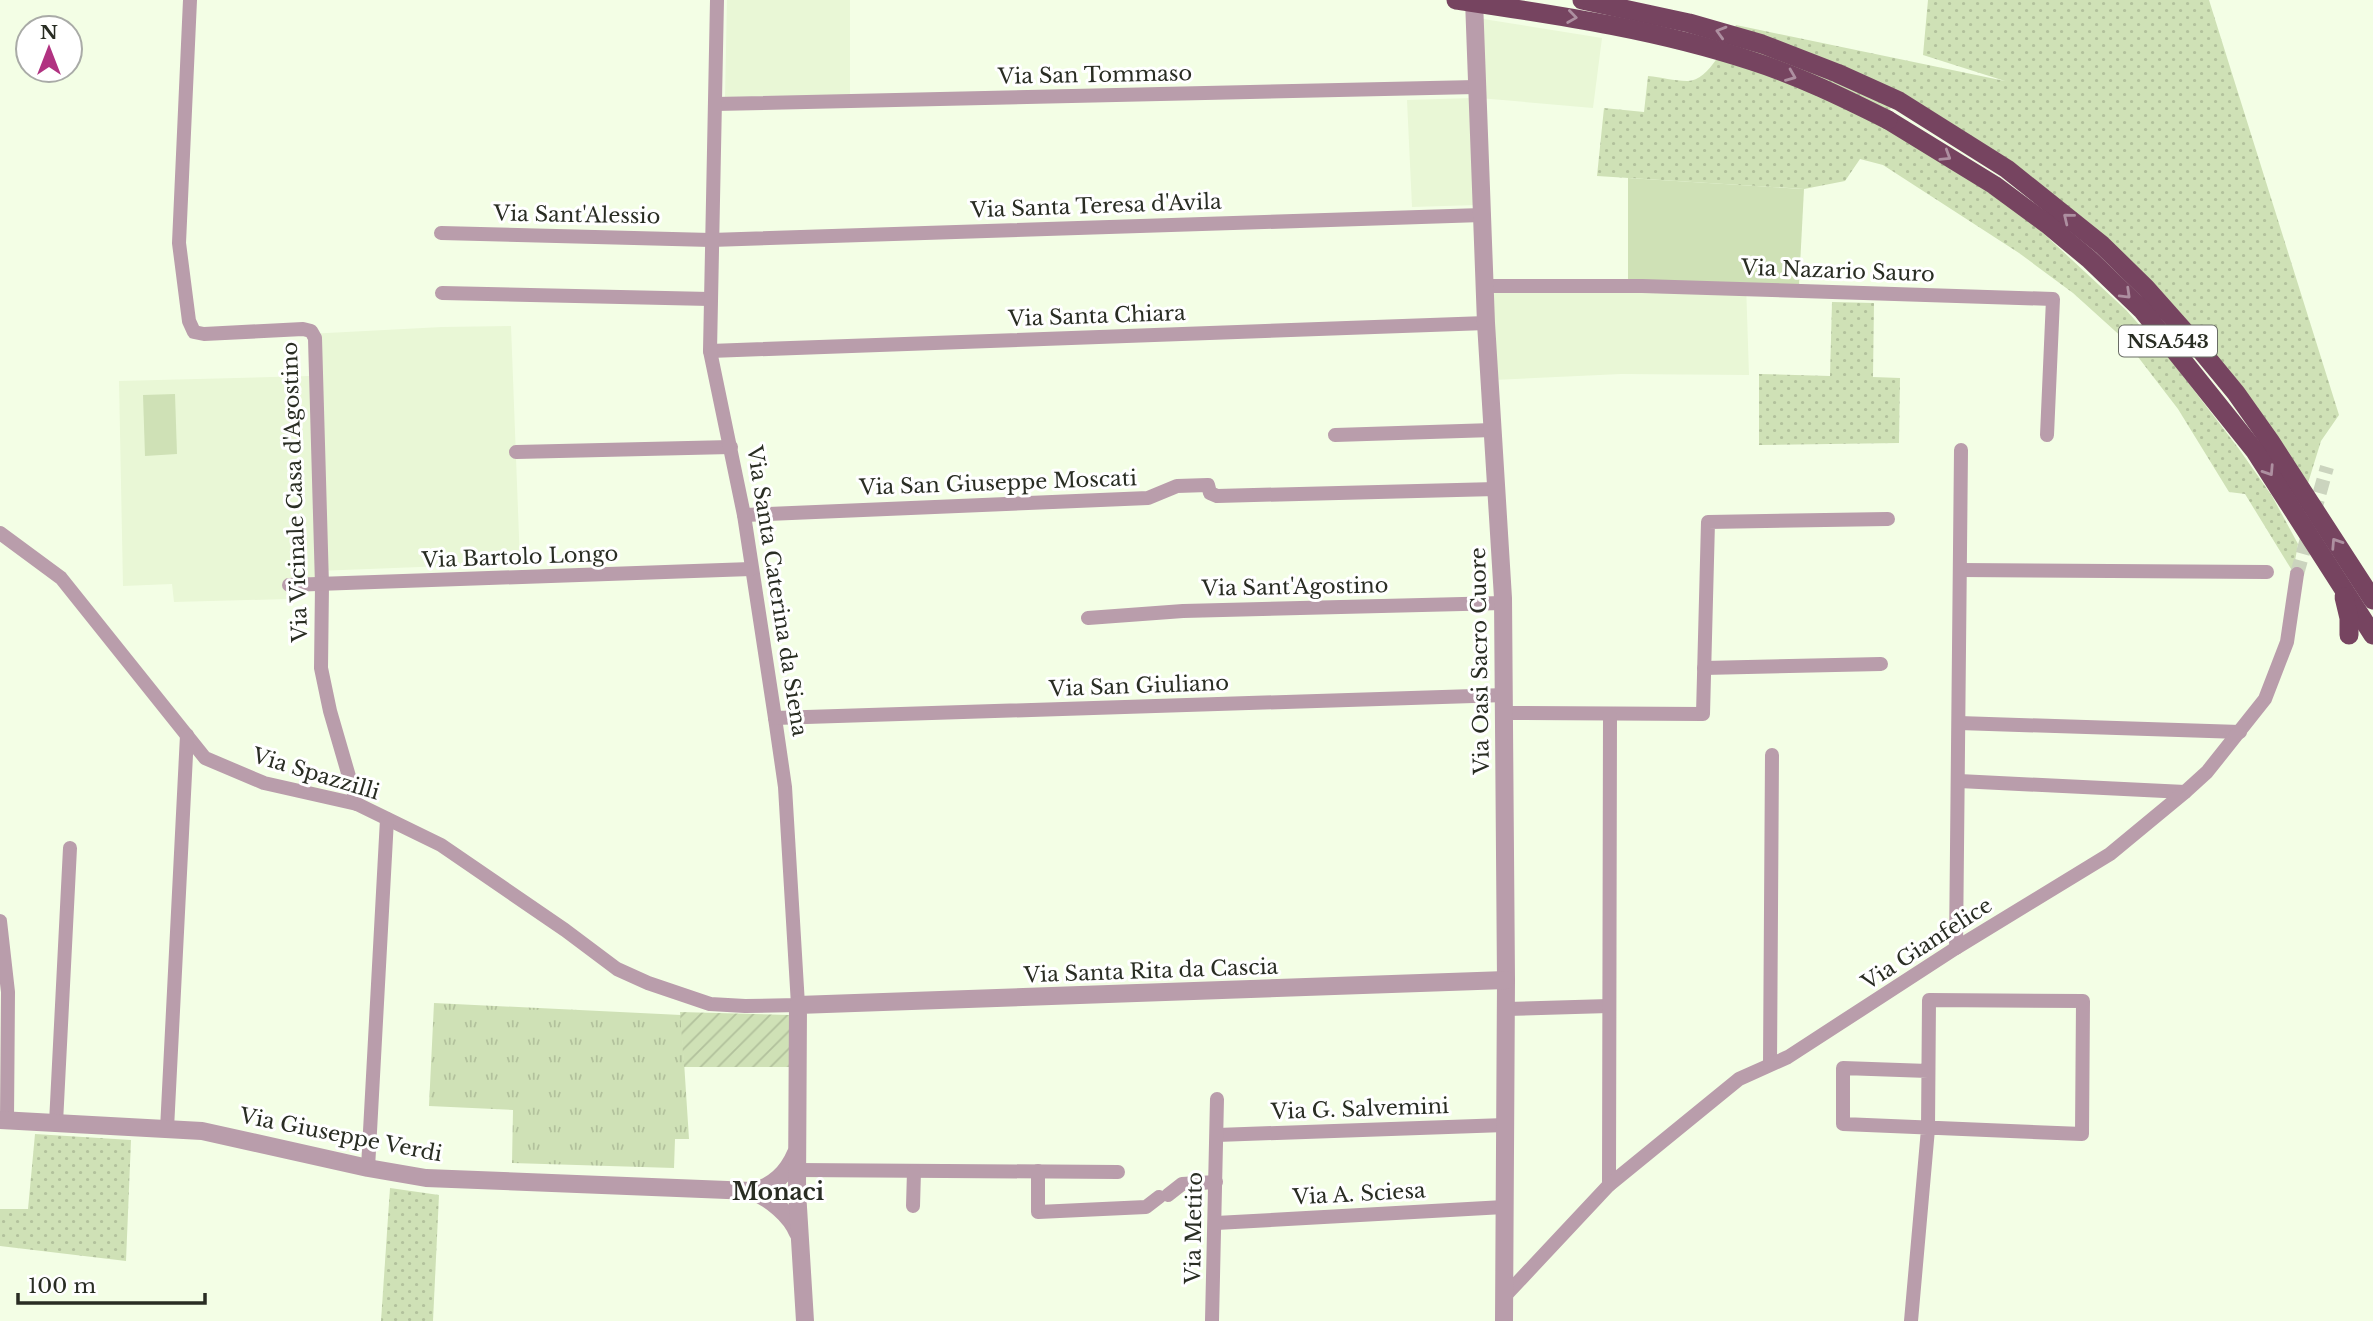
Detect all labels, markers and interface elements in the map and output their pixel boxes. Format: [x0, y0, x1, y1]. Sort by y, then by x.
one-way arrow [1566, 9, 1577, 24]
north arrow [14, 14, 84, 84]
text: N [40, 21, 58, 44]
one-way arrow [1716, 26, 1728, 40]
street label: Via San Tommaso [997, 60, 1192, 90]
one-way arrow [1784, 68, 1796, 82]
one-way arrow [1939, 147, 1952, 160]
street label: Via Santa Teresa d'Avila [969, 189, 1222, 223]
street label: Via Sant'Alessio [493, 201, 660, 229]
one-way arrow [2063, 214, 2076, 226]
street label: Via Nazario Sauro [1740, 255, 1935, 287]
one-way arrow [2118, 286, 2131, 299]
street label: Via Santa Chiara [1007, 300, 1187, 332]
road number: NSA543 [2119, 326, 2217, 356]
street label: Via Vicinale Casa d'Agostino [277, 341, 313, 644]
street label: Via Santa Caterina da Siena [741, 443, 813, 739]
one-way arrow [2260, 463, 2273, 476]
street label: Via San Giuseppe Moscati [858, 465, 1137, 501]
one-way arrow [2332, 538, 2344, 551]
street label: Via Bartolo Longo [420, 541, 619, 573]
street label: Via Oasi Sacro Cuore [1465, 547, 1495, 776]
street label: Via Sant'Agostino [1200, 572, 1389, 602]
street label: Via San Giuliano [1048, 670, 1229, 702]
street label: Via Spazzilli [248, 742, 383, 806]
street label: Via Gianfelice [1856, 892, 1997, 996]
street label: Via Santa Rita da Cascia [1022, 954, 1279, 988]
street label: Via G. Salvemini [1270, 1093, 1449, 1125]
street label: Via Giuseppe Verdi [237, 1102, 444, 1167]
street label: Via Metito [1180, 1172, 1208, 1285]
district label: Monaci [732, 1178, 824, 1206]
street label: Via A. Sciesa [1291, 1178, 1426, 1211]
scale bar [18, 1262, 205, 1306]
text: 100 m [28, 1273, 96, 1299]

